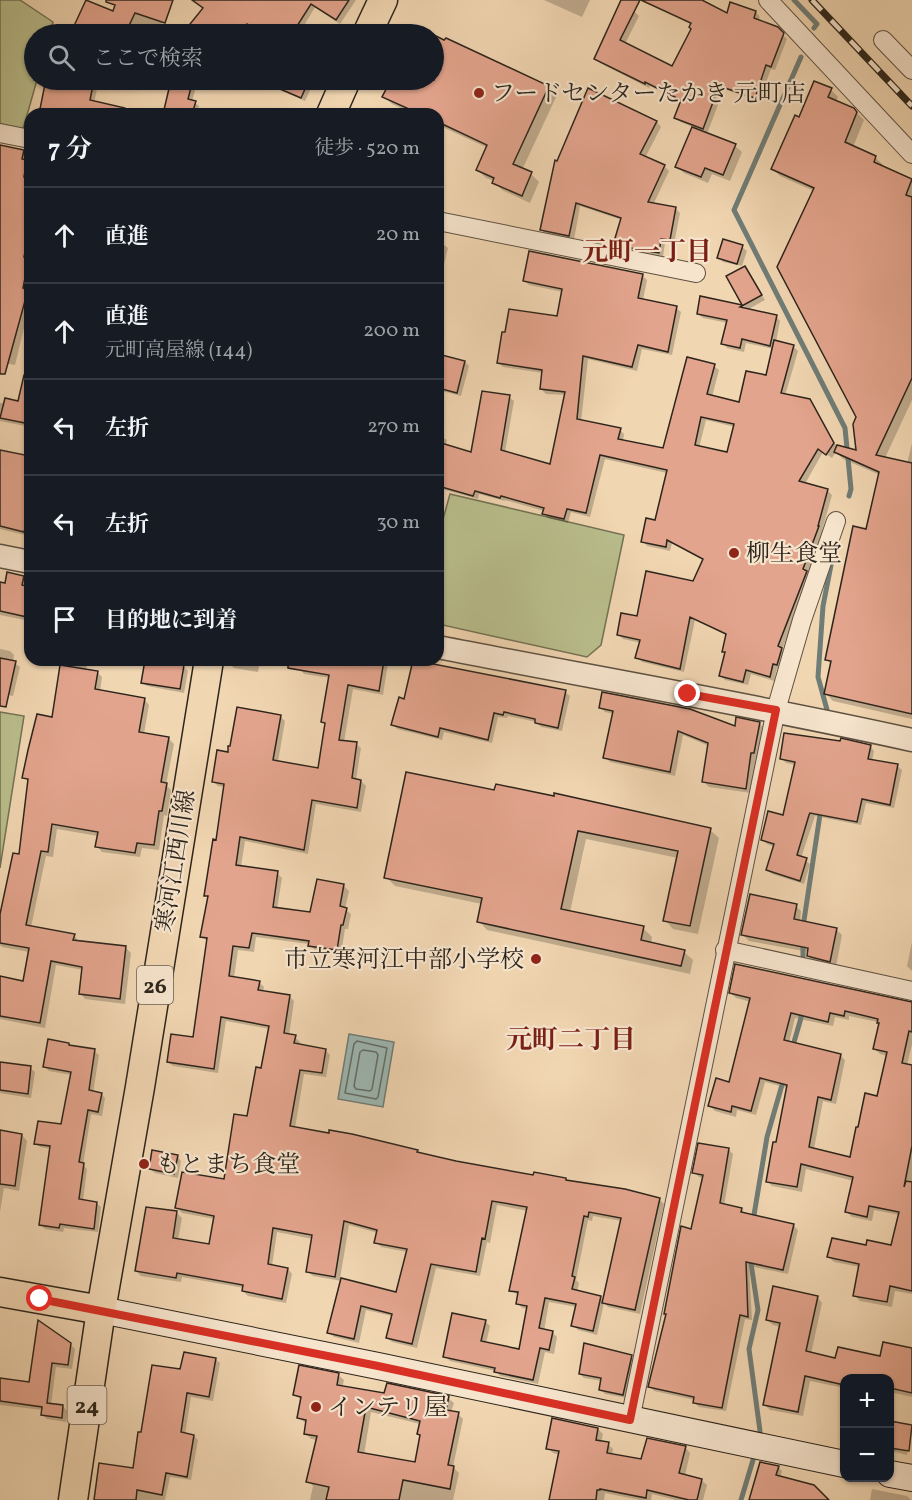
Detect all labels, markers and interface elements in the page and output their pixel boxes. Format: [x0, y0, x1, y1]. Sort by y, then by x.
search box [24, 24, 444, 90]
icon: search [45, 41, 78, 74]
text: ここで検索 [93, 44, 203, 75]
place label: フードセンターたかき 元町店 [491, 78, 805, 112]
marker: フードセンターたかき 元町店 [472, 86, 486, 100]
text: 7 分 [48, 132, 92, 168]
text: 徒歩 · 520 m [314, 135, 420, 163]
icon: ahead [48, 219, 81, 252]
text: 20 m [376, 221, 420, 249]
text: 直進 [105, 222, 149, 253]
district label: 元町一丁目 [582, 235, 712, 271]
text: 直進 [105, 302, 149, 333]
icon: ahead [48, 315, 81, 348]
text: 200 m [363, 317, 420, 345]
text: 元町高屋線 (144) [105, 337, 252, 365]
icon: left [48, 411, 81, 444]
text: 270 m [367, 413, 420, 441]
text: 左折 [105, 414, 149, 445]
icon: left [48, 507, 81, 540]
text: 30 m [376, 509, 420, 537]
text: 左折 [105, 510, 149, 541]
place label: 柳生食堂 [746, 538, 842, 572]
marker: 柳生食堂 [727, 546, 741, 560]
icon: arrive [48, 603, 81, 636]
text: 目的地に到着 [105, 606, 237, 637]
route end [674, 680, 700, 706]
street label: 寒河江西川線 [149, 788, 205, 935]
place label: 市立寒河江中部小学校 [284, 944, 524, 978]
marker: 市立寒河江中部小学校 [529, 952, 543, 966]
road number: 26 [137, 966, 173, 1004]
district label: 元町二丁目 [506, 1023, 636, 1059]
place label: もとまち食堂 [156, 1149, 300, 1183]
marker: もとまち食堂 [137, 1157, 151, 1171]
route start [26, 1285, 52, 1311]
map controls [840, 1374, 894, 1482]
button: + [840, 1374, 894, 1428]
road number: 24 [68, 1386, 106, 1424]
place label: インテリ屋 [328, 1392, 448, 1426]
marker: インテリ屋 [309, 1400, 323, 1414]
button: − [840, 1428, 894, 1482]

